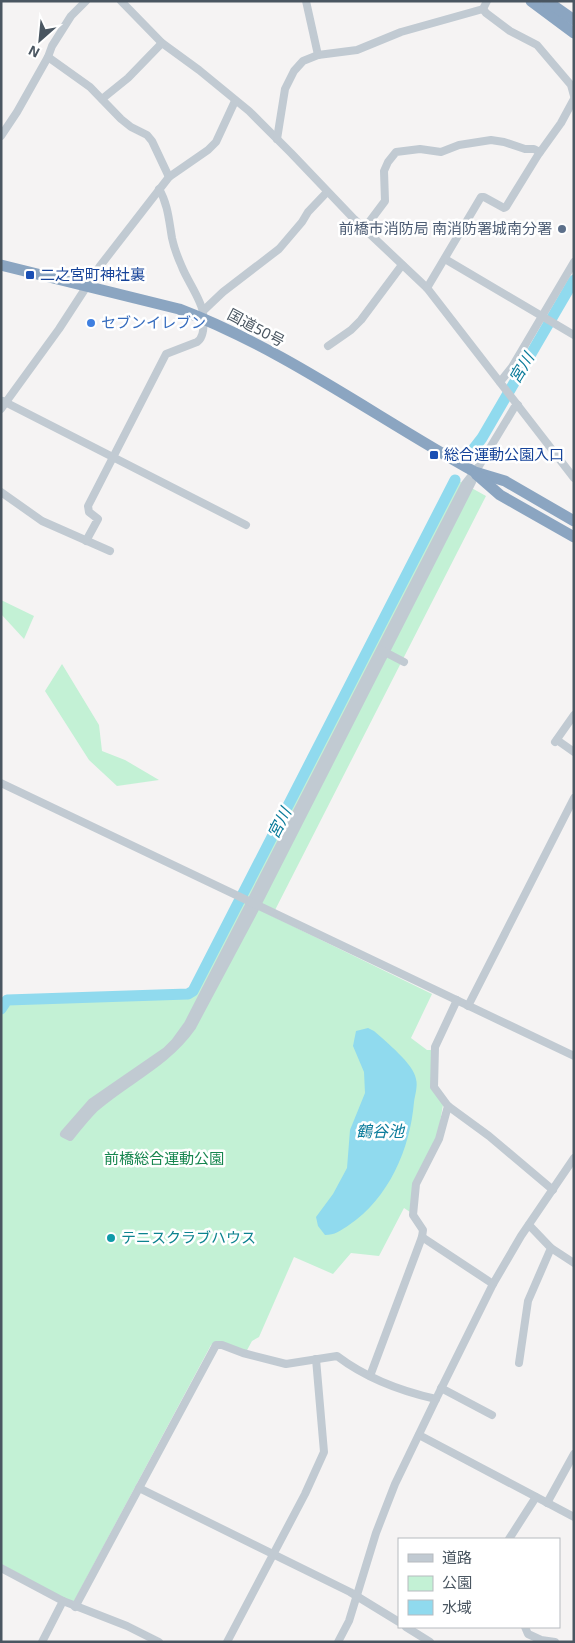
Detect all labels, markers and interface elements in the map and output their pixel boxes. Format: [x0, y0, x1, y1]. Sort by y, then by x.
north arrow [15, 15, 65, 65]
text: N [26, 42, 42, 62]
place label: 前橋市消防局 南消防署城南分署 [339, 219, 552, 237]
marker: 前橋市消防局 南消防署城南分署 [556, 223, 568, 235]
place label: 二之宮町神社裏 [40, 265, 145, 283]
marker: 二之宮町神社裏 [24, 269, 36, 281]
street label: 国道50号 [225, 305, 288, 350]
place label: セブンイレブン [101, 313, 206, 331]
marker: セブンイレブン [85, 317, 97, 329]
water label: 宮川 [504, 347, 538, 386]
place label: 総合運動公園入口 [444, 445, 564, 463]
marker: 総合運動公園入口 [428, 449, 440, 461]
water label: 宮川 [263, 802, 295, 841]
water label: 鶴谷池 [356, 1121, 406, 1140]
park label: 前橋総合運動公園 [104, 1149, 224, 1167]
place label: テニスクラブハウス [121, 1228, 256, 1246]
marker: テニスクラブハウス [105, 1232, 117, 1244]
legend [398, 1538, 560, 1628]
text: 道路 [442, 1548, 472, 1566]
text: 公園 [442, 1573, 472, 1591]
text: 水域 [442, 1598, 472, 1616]

